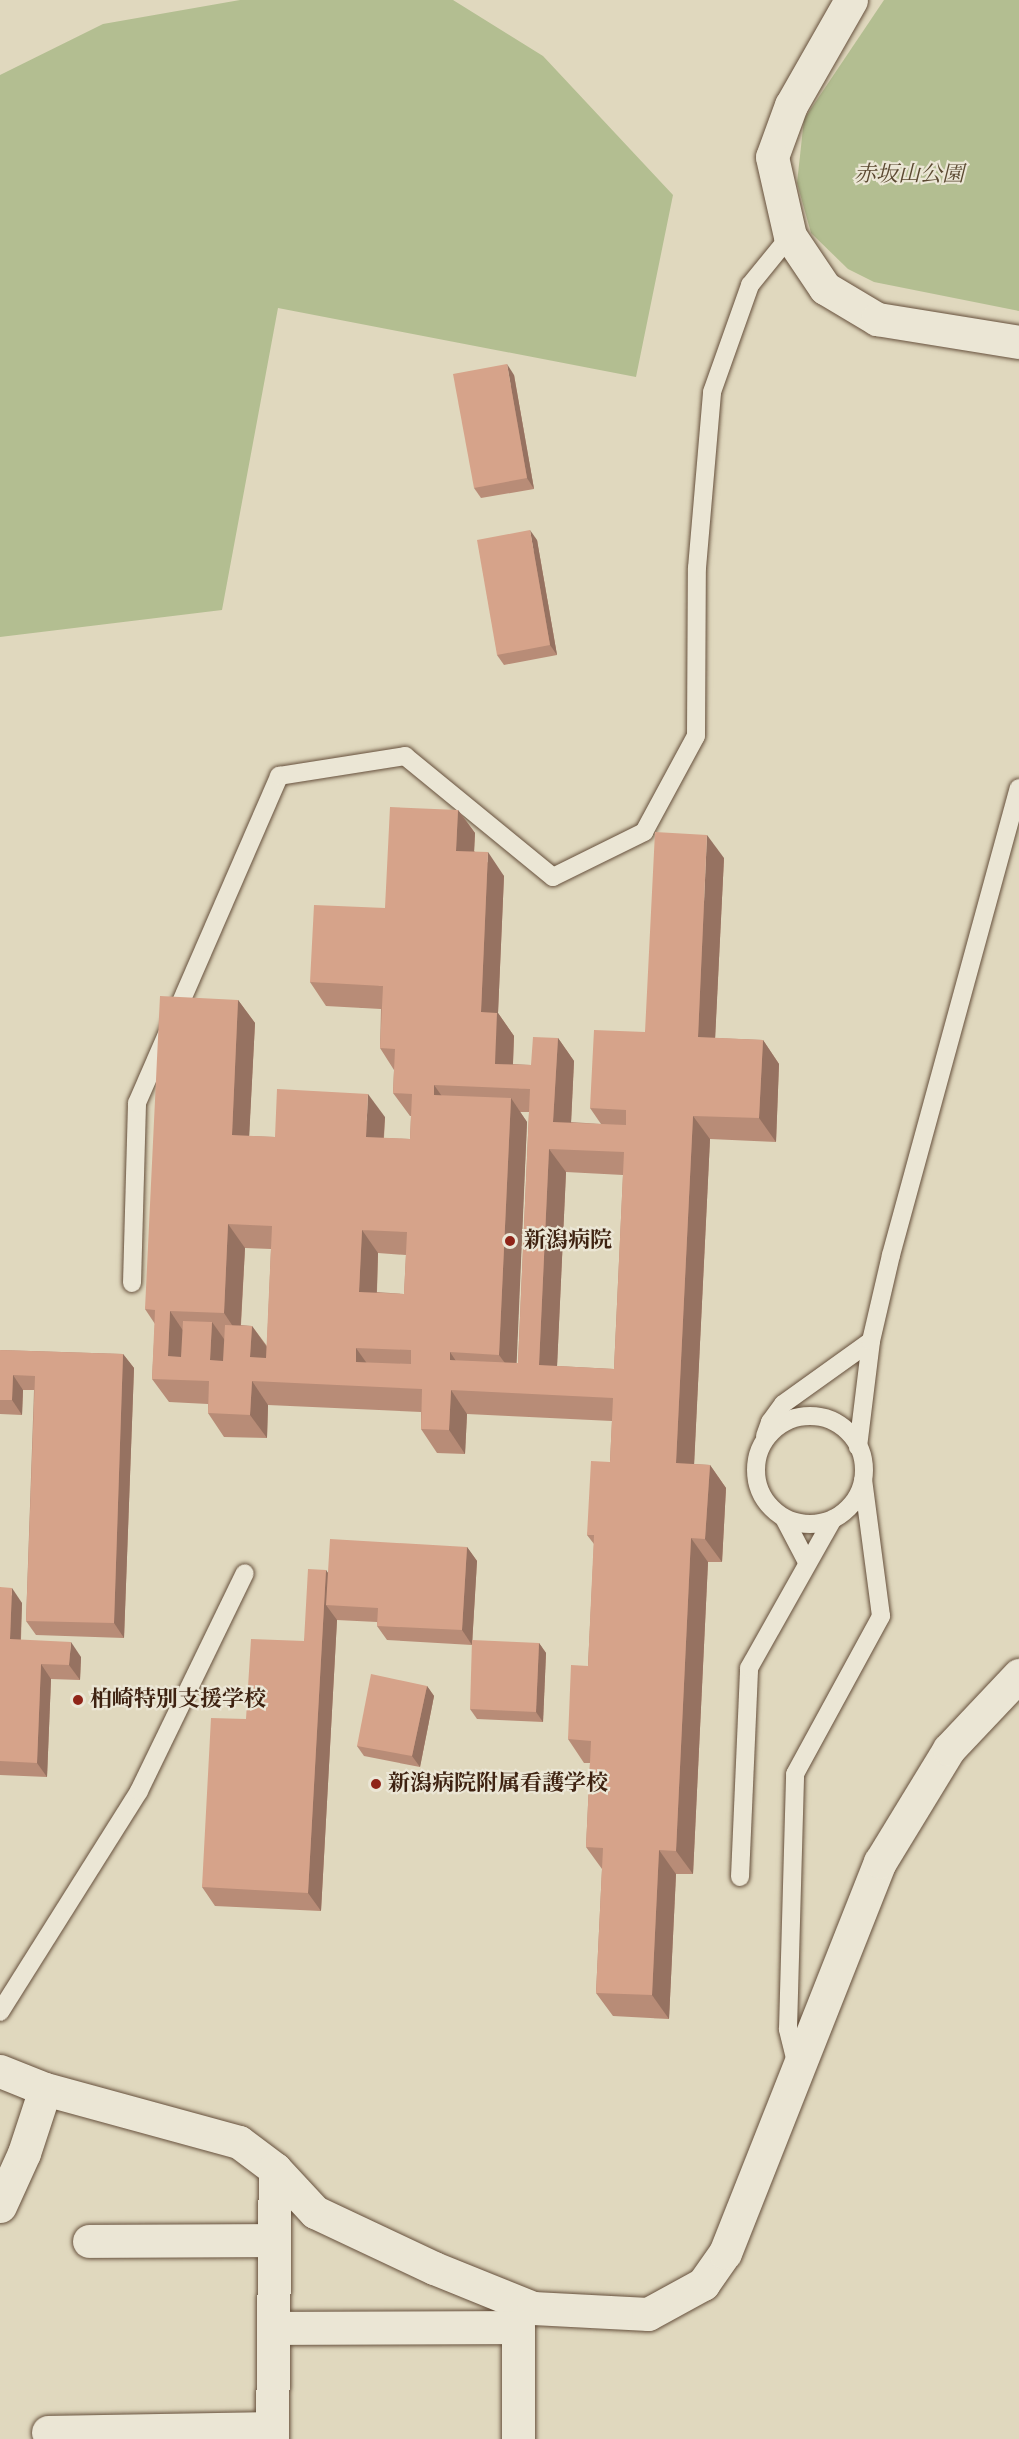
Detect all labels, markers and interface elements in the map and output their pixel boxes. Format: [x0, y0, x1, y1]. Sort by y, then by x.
park label: 赤坂山公園 [854, 162, 964, 188]
place label: 新潟病院 [524, 1228, 612, 1254]
marker: 新潟病院 [501, 1232, 519, 1250]
place label: 柏崎特別支援学校 [90, 1687, 266, 1713]
marker: 柏崎特別支援学校 [71, 1693, 85, 1707]
place label: 新潟病院附属看護学校 [388, 1771, 608, 1797]
marker: 新潟病院附属看護学校 [369, 1777, 383, 1791]

